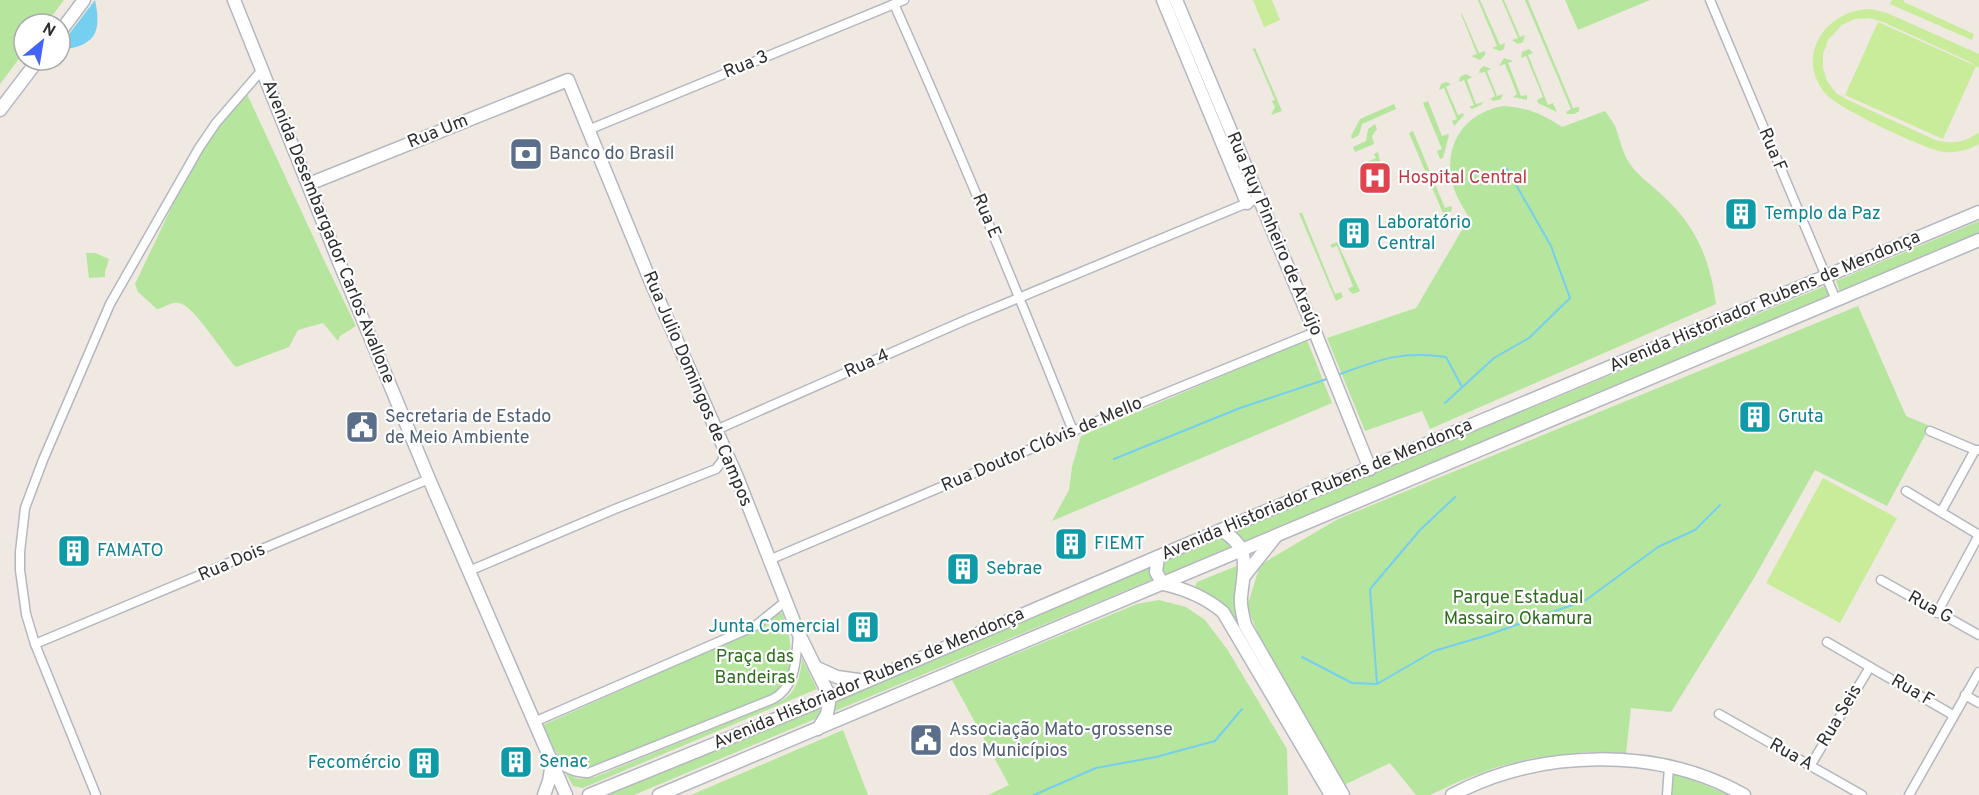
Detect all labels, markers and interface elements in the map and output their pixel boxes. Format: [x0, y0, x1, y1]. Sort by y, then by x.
north arrow [12, 12, 72, 72]
text: N [39, 19, 58, 42]
street label: Rua 3 [720, 46, 772, 84]
street label: Avenida Desembargador Carlos Avallone [256, 77, 400, 387]
street label: Rua Um [404, 109, 472, 155]
street label: Rua F [1752, 124, 1792, 176]
street label: Rua Ruy Pinheiro de Araújo [1221, 129, 1327, 339]
bank icon: Banco do Brasil [508, 136, 544, 172]
place label: Banco do Brasil [549, 143, 675, 166]
hospital icon: Hospital Central [1357, 160, 1393, 196]
place label: Hospital Central [1398, 167, 1527, 190]
street label: Rua E [966, 190, 1006, 242]
building icon: Templo da Paz [1723, 196, 1759, 232]
place label: Templo da Paz [1764, 203, 1881, 226]
place label: Laboratório Central [1377, 212, 1471, 256]
building icon: Laboratório Central [1336, 215, 1372, 251]
street label: Avenida Historiador Rubens de Mendonça [1606, 226, 1924, 378]
street label: Rua Julio Domingos de Campos [637, 268, 757, 510]
street label: Rua 4 [841, 344, 893, 384]
street label: Rua Doutor Clóvis de Mello [938, 392, 1146, 498]
building icon: Gruta [1737, 399, 1773, 435]
place label: Secretaria de Estado de Meio Ambiente [385, 406, 551, 450]
place label: Gruta [1778, 406, 1823, 429]
public building icon: Secretaria de Estado de Meio Ambiente [344, 409, 380, 445]
street label: Avenida Historiador Rubens de Mendonça [1158, 414, 1476, 566]
building icon: FIEMT [1053, 526, 1089, 562]
building icon: FAMATO [56, 533, 92, 569]
place label: FIEMT [1094, 533, 1145, 556]
street label: Rua Dois [195, 539, 269, 587]
place label: FAMATO [97, 540, 164, 563]
building icon: Sebrae [945, 551, 981, 587]
place label: Sebrae [986, 558, 1042, 581]
street label: Rua G [1903, 586, 1957, 630]
park label: Parque Estadual Massairo Okamura [1444, 587, 1592, 631]
street label: Avenida Historiador Rubens de Mendonça [710, 603, 1028, 755]
building icon: Junta Comercial [845, 609, 881, 645]
place label: Junta Comercial [708, 616, 840, 639]
park label: Praça das Bandeiras [714, 646, 796, 690]
street label: Rua F [1886, 670, 1938, 712]
street label: Rua Seis [1812, 681, 1868, 751]
place label: Associação Mato-grossense dos Municípios [949, 719, 1173, 763]
public building icon: Associação Mato-grossense dos Municípios [908, 722, 944, 758]
street label: Rua A [1765, 734, 1817, 776]
building icon: Senac [498, 744, 534, 780]
building icon: Fecomércio [406, 745, 442, 781]
place label: Senac [539, 751, 588, 774]
place label: Fecomércio [308, 752, 401, 775]

